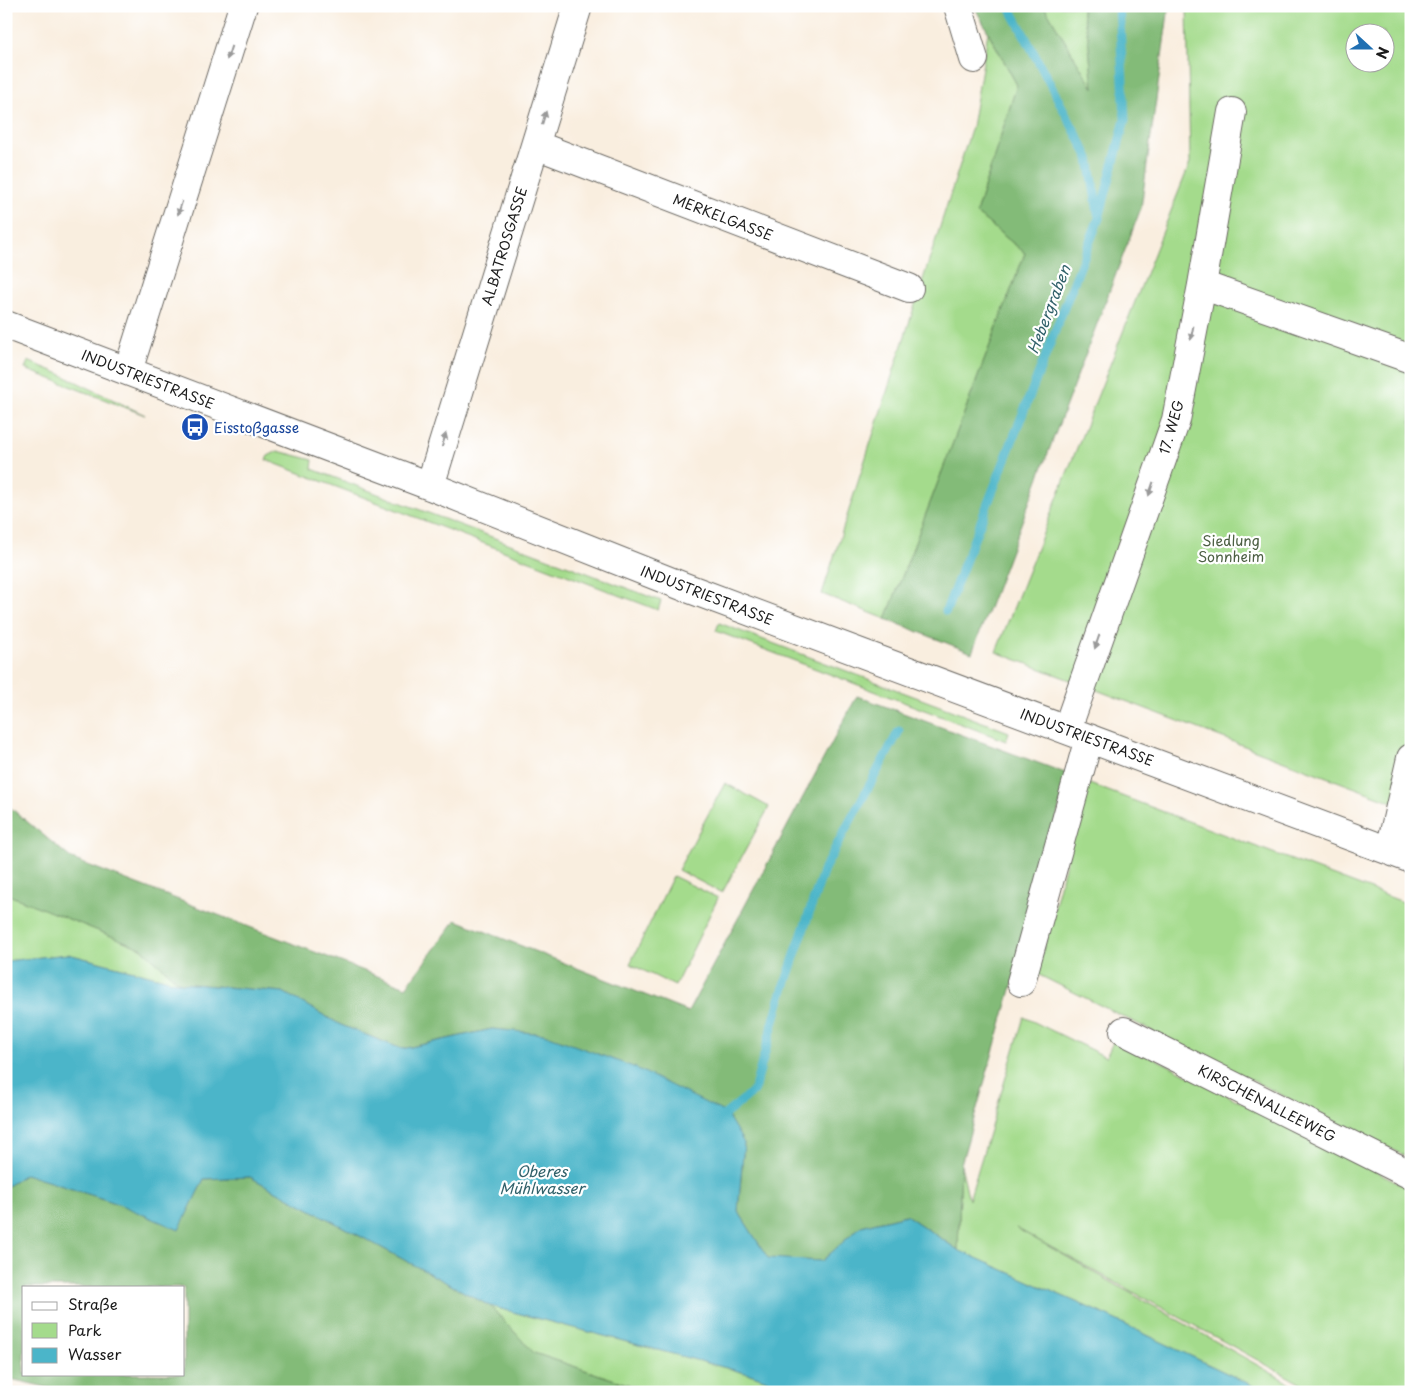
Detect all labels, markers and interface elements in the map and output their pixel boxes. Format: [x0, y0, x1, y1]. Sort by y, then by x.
north arrow [1344, 22, 1394, 72]
text: N [1371, 44, 1394, 62]
one-way arrow [224, 45, 232, 60]
one-way arrow [541, 110, 549, 125]
street label: ALBATROSGASSE [476, 184, 532, 308]
street label: MERKELGASSE [670, 188, 776, 246]
one-way arrow [175, 200, 183, 215]
water label: Hebergraben [1021, 261, 1076, 357]
one-way arrow [1188, 325, 1196, 341]
street label: INDUSTRIESTRASSE [79, 344, 217, 414]
street label: 17. WEG [1153, 397, 1189, 457]
bus stop icon: Eisstoßgasse [180, 412, 210, 442]
place label: Eisstoßgasse [214, 417, 299, 438]
one-way arrow [441, 432, 449, 447]
one-way arrow [1147, 482, 1155, 497]
park label: Siedlung Sonnheim [1198, 530, 1264, 567]
street label: INDUSTRIESTRASSE [638, 560, 776, 630]
one-way arrow [1093, 635, 1100, 650]
street label: INDUSTRIESTRASSE [1017, 703, 1157, 771]
street label: KIRSCHENALLEEWEG [1195, 1059, 1339, 1147]
water label: Oberes Mühlwasser [499, 1159, 587, 1199]
legend [22, 1286, 185, 1376]
text: Straße [68, 1292, 118, 1315]
text: Park [68, 1318, 102, 1341]
text: Wasser [68, 1342, 121, 1365]

